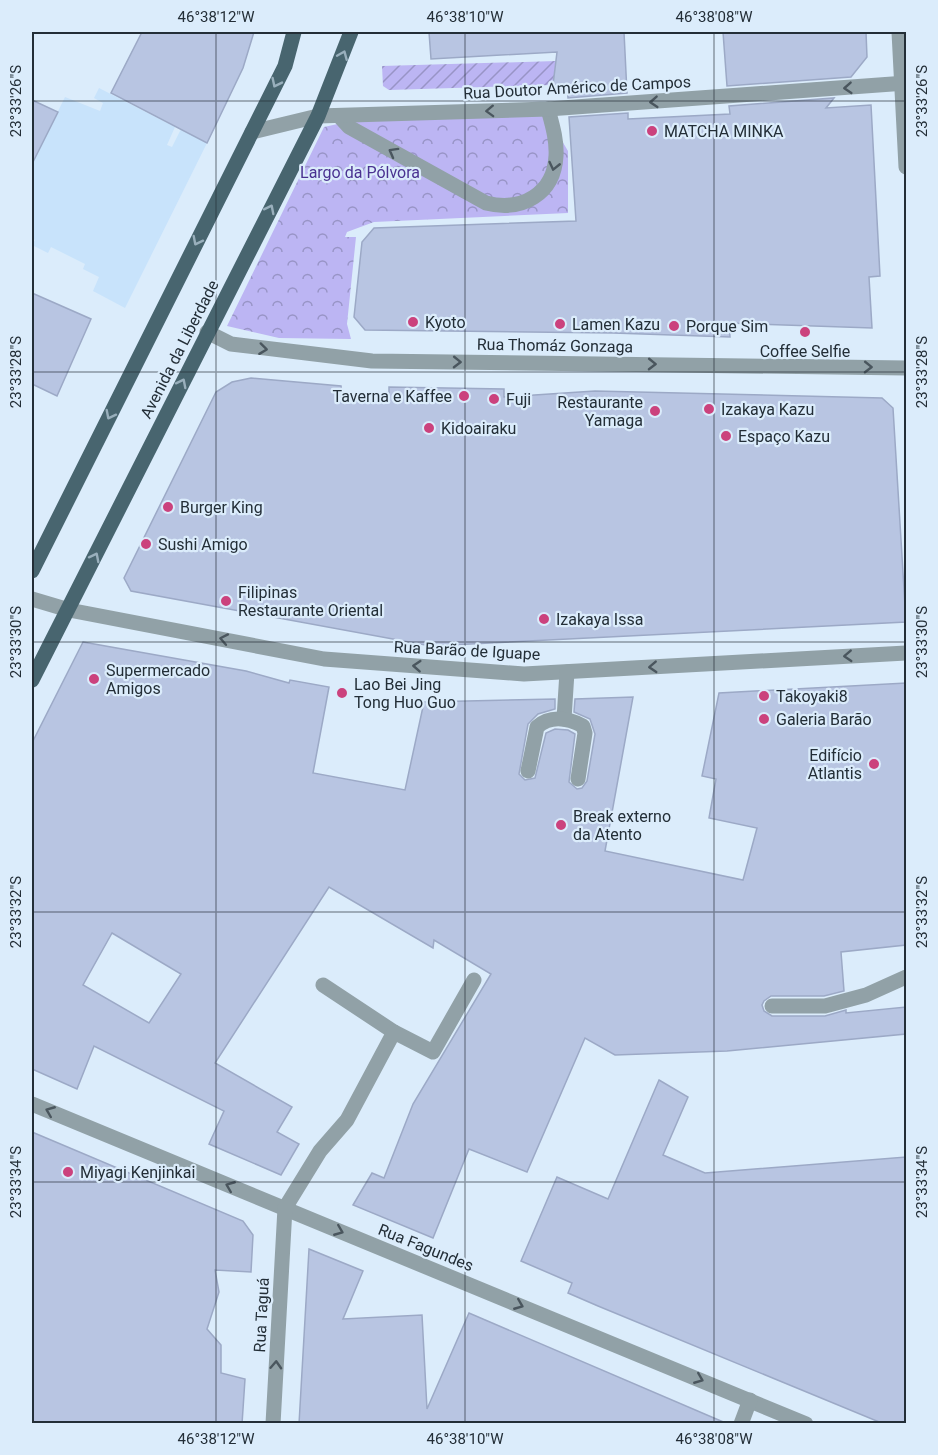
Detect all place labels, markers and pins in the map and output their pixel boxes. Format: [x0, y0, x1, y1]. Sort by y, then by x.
place label: MATCHA MINKA [664, 122, 784, 141]
marker: MATCHA MINKA [645, 124, 659, 138]
place label: Kyoto [425, 313, 466, 332]
marker: Kyoto [406, 315, 420, 329]
place label: Lamen Kazu [572, 315, 660, 334]
marker: Lamen Kazu [553, 317, 567, 331]
place label: Porque Sim [686, 317, 768, 336]
marker: Porque Sim [667, 319, 681, 333]
marker: Coffee Selfie [798, 325, 812, 339]
place label: Coffee Selfie [760, 342, 850, 361]
place label: Taverna e Kaffee [333, 387, 452, 406]
marker: Taverna e Kaffee [457, 389, 471, 403]
place label: Fuji [506, 390, 531, 409]
marker: Fuji [487, 392, 501, 406]
place label: Restaurante Yamaga [557, 393, 643, 430]
place label: Izakaya Kazu [721, 400, 814, 419]
marker: Izakaya Kazu [702, 402, 716, 416]
marker: Restaurante Yamaga [648, 404, 662, 418]
place label: Kidoairaku [441, 419, 516, 438]
marker: Kidoairaku [422, 421, 436, 435]
place label: Espaço Kazu [738, 427, 830, 446]
marker: Espaço Kazu [719, 429, 733, 443]
place label: Burger King [180, 498, 263, 517]
marker: Burger King [161, 500, 175, 514]
place label: Sushi Amigo [158, 535, 248, 554]
marker: Sushi Amigo [139, 537, 153, 551]
place label: Filipinas Restaurante Oriental [238, 583, 383, 620]
marker: Filipinas Restaurante Oriental [219, 594, 233, 608]
place label: Izakaya Issa [556, 610, 643, 629]
marker: Izakaya Issa [537, 612, 551, 626]
place label: Supermercado Amigos [106, 661, 210, 698]
marker: Supermercado Amigos [87, 672, 101, 686]
place label: Lao Bei Jing Tong Huo Guo [354, 675, 456, 712]
marker: Lao Bei Jing Tong Huo Guo [335, 686, 349, 700]
place label: Takoyaki8 [776, 687, 848, 706]
marker: Takoyaki8 [757, 689, 771, 703]
place label: Galeria Barão [776, 710, 872, 729]
marker: Galeria Barão [757, 712, 771, 726]
place label: Edifício Atlantis [808, 746, 862, 783]
marker: Edifício Atlantis [867, 757, 881, 771]
place label: Break externo da Atento [573, 807, 671, 844]
marker: Break externo da Atento [554, 818, 568, 832]
place label: Miyagi Kenjinkai [80, 1163, 195, 1182]
marker: Miyagi Kenjinkai [61, 1165, 75, 1179]

